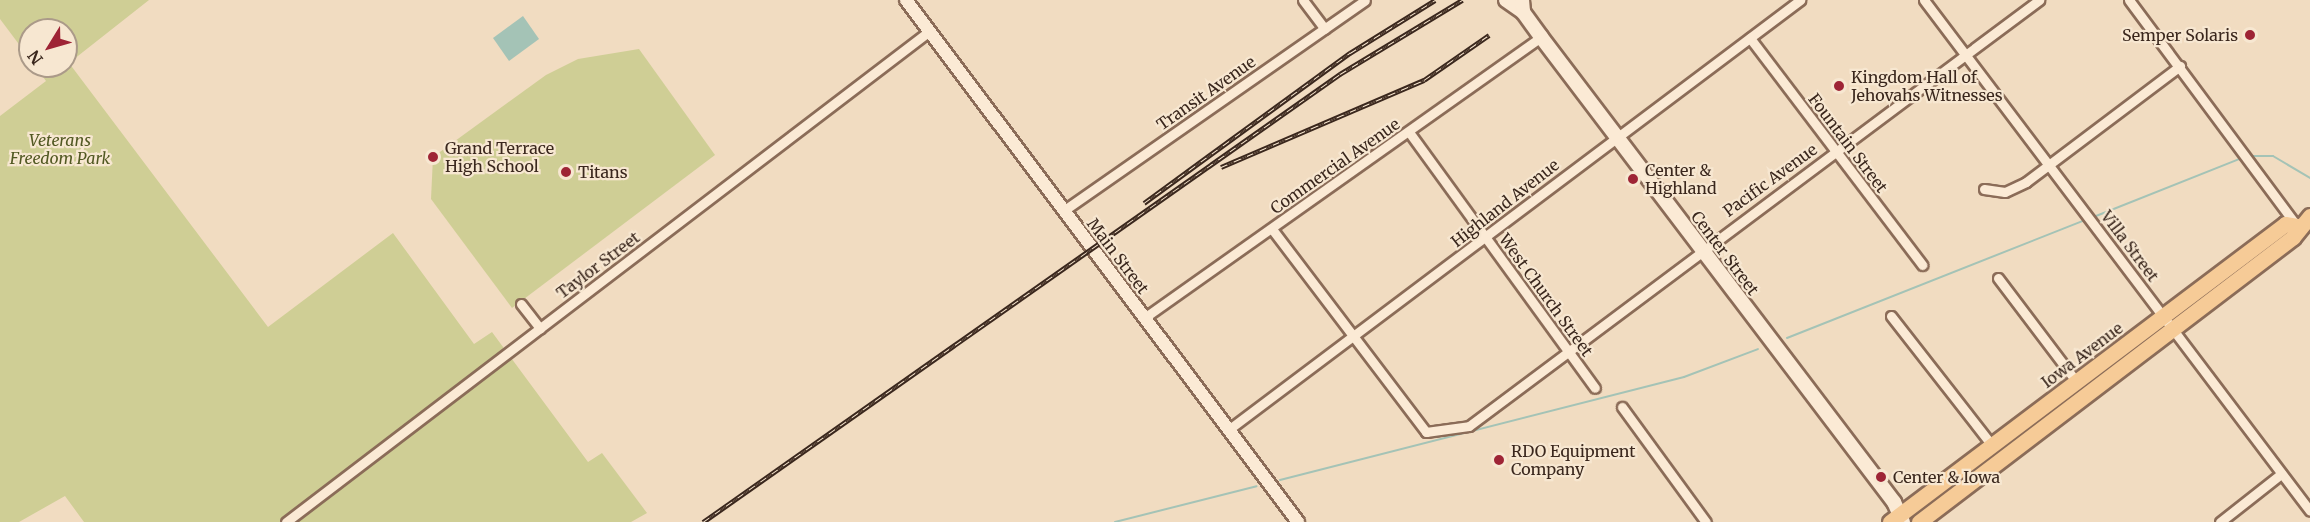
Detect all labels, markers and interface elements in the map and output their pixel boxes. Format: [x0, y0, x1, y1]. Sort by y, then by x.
north arrow [18, 18, 78, 78]
place label: Semper Solaris [2122, 25, 2238, 45]
marker: Semper Solaris [2243, 28, 2257, 42]
text: N [23, 47, 47, 69]
street label: Transit Avenue [1153, 52, 1259, 134]
place label: Kingdom Hall of Jehovahs Witnesses [1851, 67, 2003, 105]
marker: Kingdom Hall of Jehovahs Witnesses [1832, 79, 1846, 93]
street label: Fountain Street [1804, 90, 1892, 196]
street label: Commercial Avenue [1267, 114, 1403, 218]
park label: Veterans Freedom Park [10, 130, 110, 168]
place label: Grand Terrace High School [445, 138, 554, 176]
street label: Pacific Avenue [1719, 140, 1821, 220]
marker: Grand Terrace High School [426, 150, 440, 164]
street label: Highland Avenue [1447, 155, 1563, 251]
place label: Center & Highland [1645, 160, 1717, 198]
place label: Titans [578, 162, 628, 182]
marker: Titans [559, 165, 573, 179]
marker: Center & Highland [1626, 172, 1640, 186]
street label: Center Street [1687, 207, 1763, 299]
street label: Villa Street [2097, 207, 2163, 285]
street label: Main Street [1083, 214, 1153, 298]
street label: Taylor Street [553, 228, 643, 302]
street label: West Church Street [1495, 230, 1597, 360]
street label: Iowa Avenue [2038, 318, 2126, 392]
place label: RDO Equipment Company [1511, 441, 1635, 479]
marker: RDO Equipment Company [1492, 453, 1506, 467]
place label: Center & Iowa [1893, 467, 2000, 487]
marker: Center & Iowa [1874, 470, 1888, 484]

